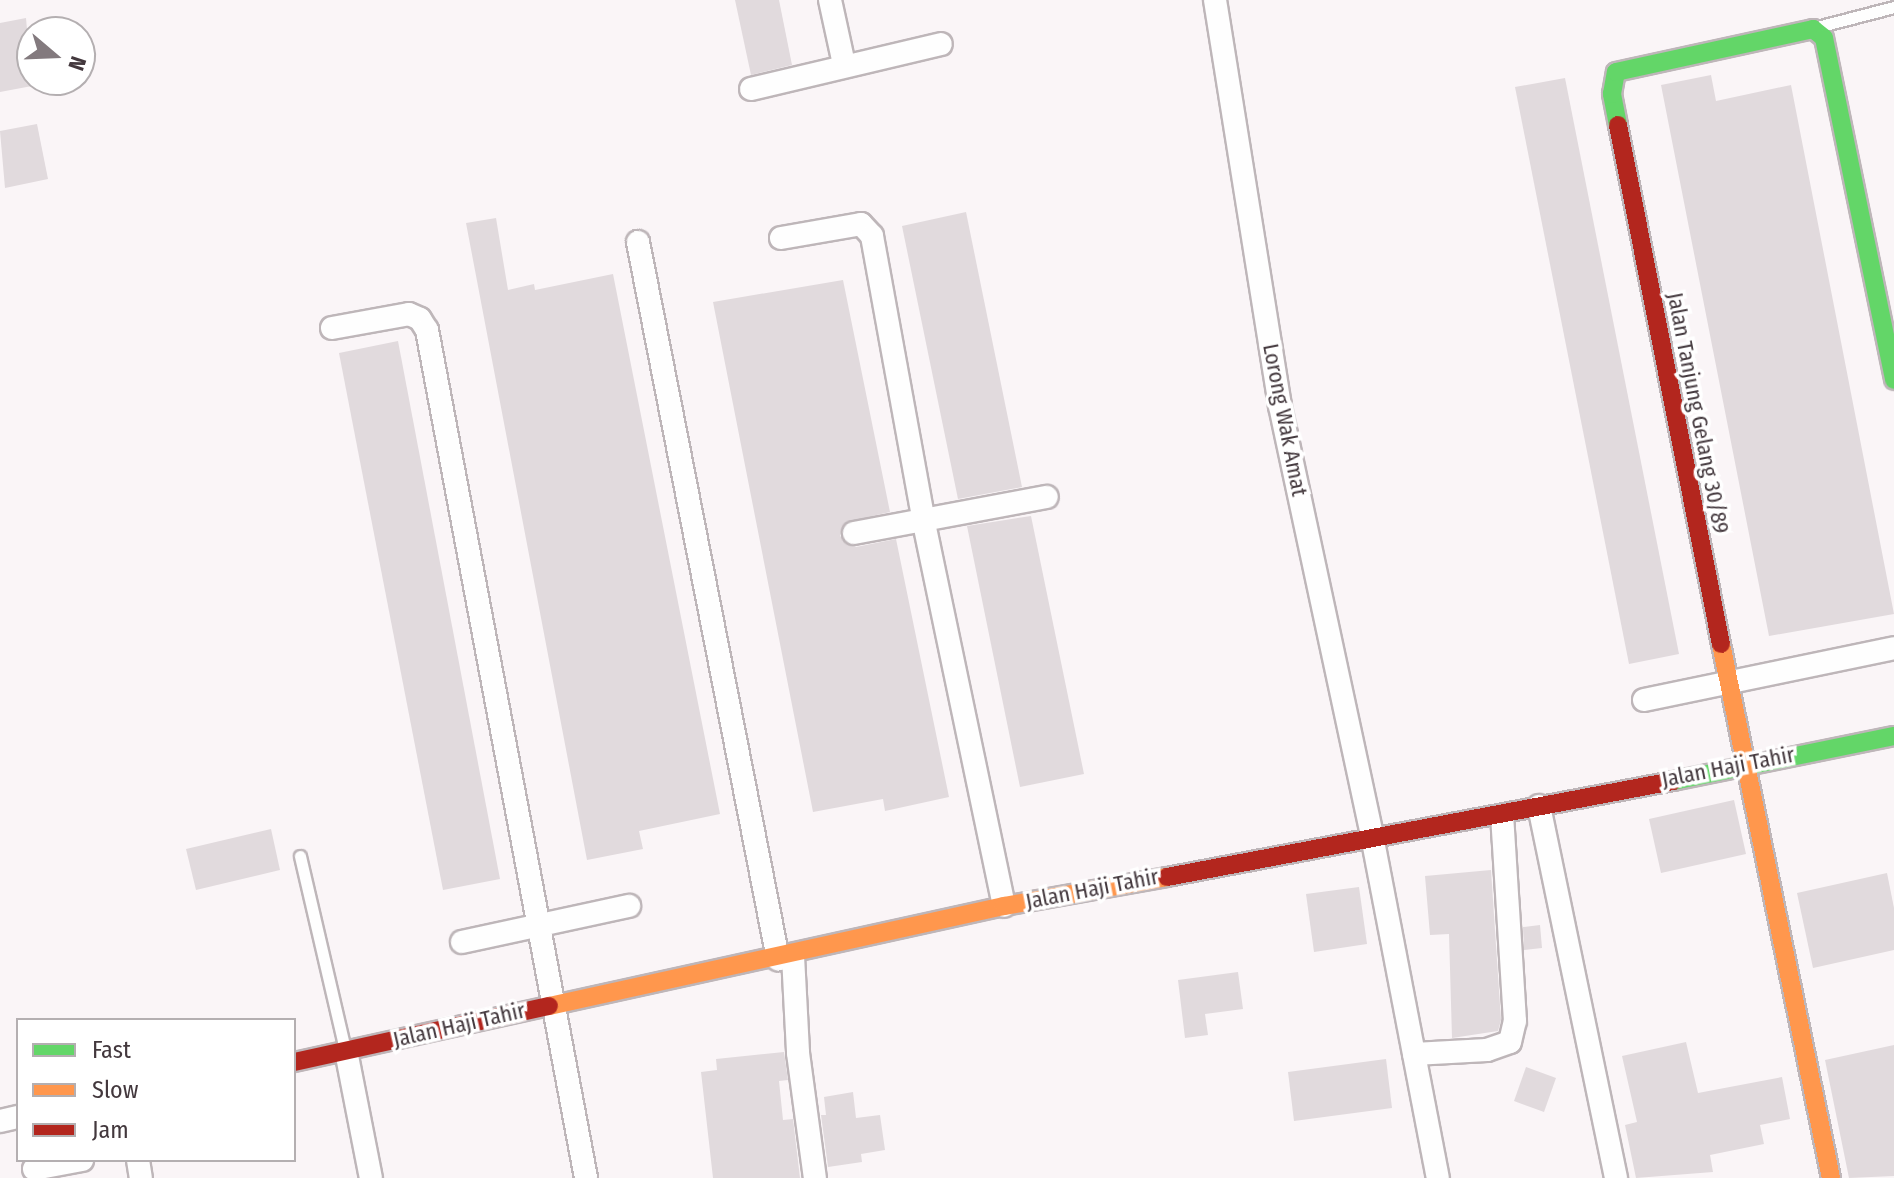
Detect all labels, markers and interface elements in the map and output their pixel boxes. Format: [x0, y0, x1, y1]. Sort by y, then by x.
north arrow [16, 16, 96, 96]
text: N [62, 53, 92, 74]
street label: Jalan Tanjung Gelang 30/89 [1662, 290, 1734, 536]
street label: Lorong Wak Amat [1257, 341, 1313, 499]
street label: Jalan Haji Tahir [1659, 741, 1797, 793]
street label: Jalan Haji Tahir [1023, 863, 1161, 915]
street label: Jalan Haji Tahir [390, 997, 528, 1053]
legend [16, 1018, 296, 1162]
text: Fast [92, 1036, 131, 1064]
text: Slow [92, 1076, 138, 1104]
text: Jam [92, 1116, 129, 1144]

